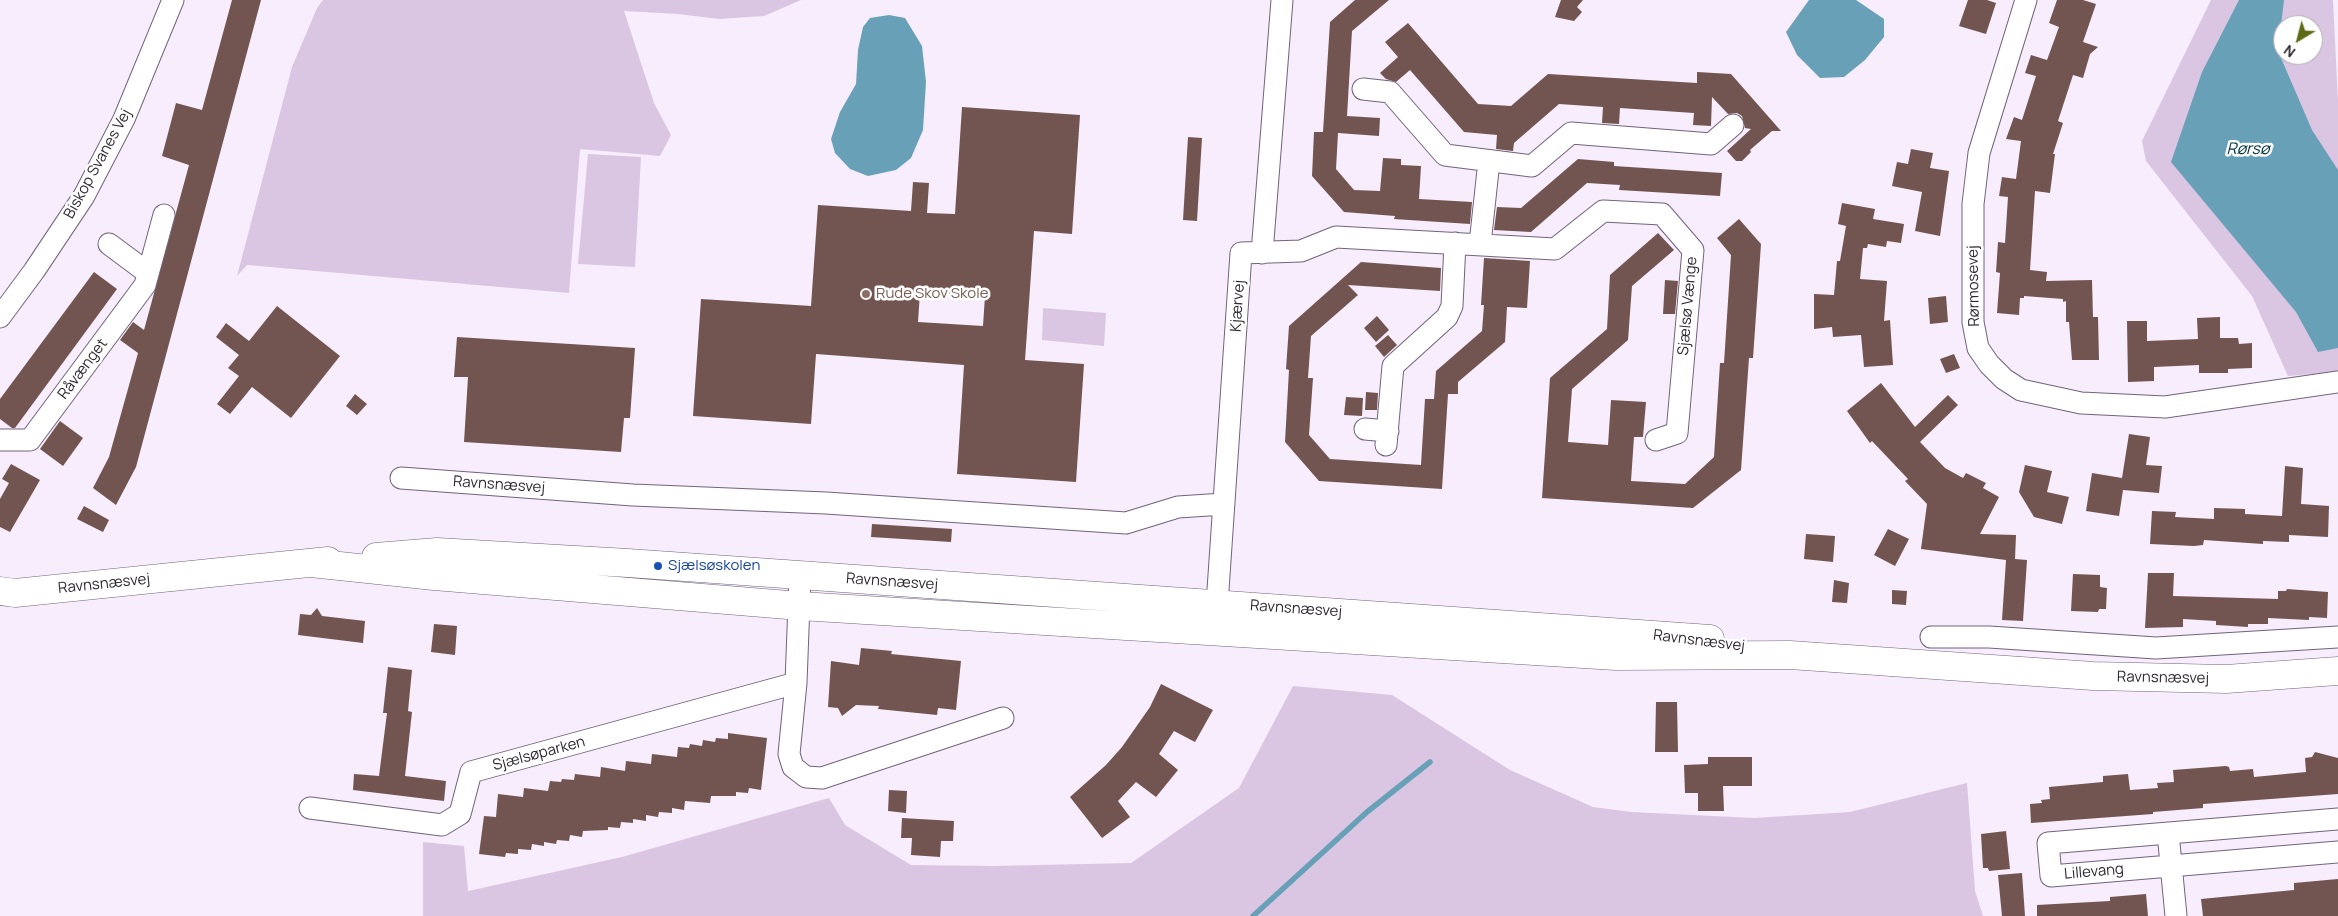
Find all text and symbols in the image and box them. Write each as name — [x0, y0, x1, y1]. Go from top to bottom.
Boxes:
north arrow — [2273, 15, 2323, 65]
text: N — [2280, 41, 2299, 62]
street label: Biskop Svanes Vej — [60, 106, 136, 222]
water label: Rørsø — [2227, 140, 2269, 160]
street label: Rørmosevej — [1964, 245, 1984, 327]
street label: Sjælsø Vænge — [1675, 256, 1701, 356]
street label: Kjærvej — [1227, 279, 1249, 333]
place label: Rude Skov Skole — [876, 285, 988, 303]
marker: Rude Skov Skole — [860, 288, 872, 300]
street label: Råvænget — [54, 335, 112, 403]
street label: Ravnsnæsvej — [452, 473, 546, 497]
place label: Sjælsøskolen — [668, 557, 760, 575]
marker: Sjælsøskolen — [652, 560, 664, 572]
street label: Ravnsnæsvej — [57, 570, 151, 598]
street label: Ravnsnæsvej — [845, 570, 939, 594]
street label: Ravnsnæsvej — [1249, 597, 1343, 621]
street label: Ravnsnæsvej — [1652, 626, 1746, 656]
street label: Ravnsnæsvej — [2117, 668, 2209, 688]
street label: Sjælsøparken — [491, 733, 587, 775]
street label: Lillevang — [2063, 860, 2125, 884]

